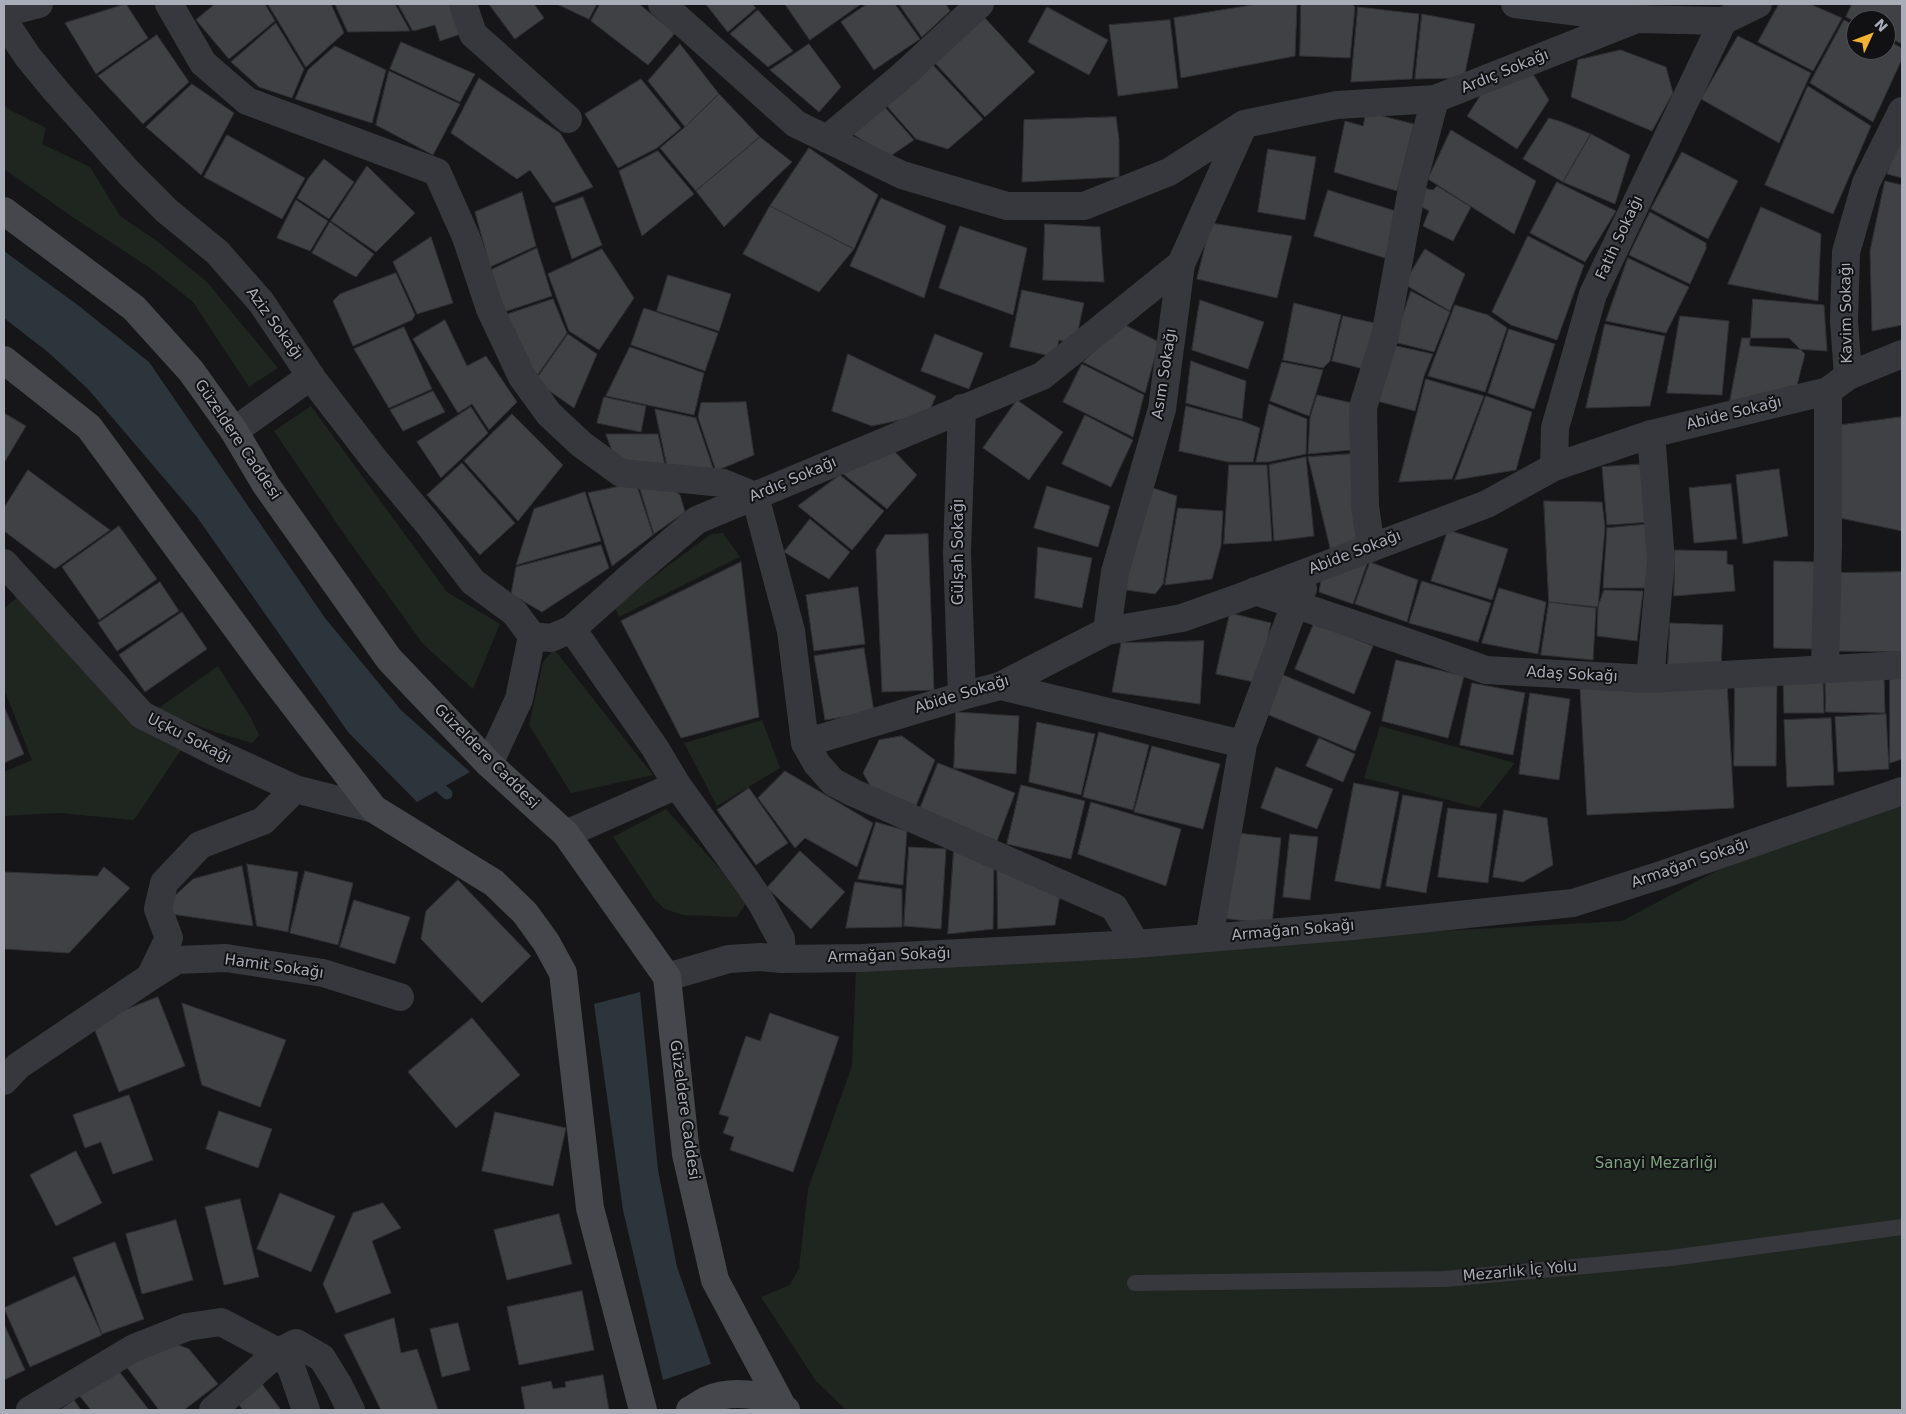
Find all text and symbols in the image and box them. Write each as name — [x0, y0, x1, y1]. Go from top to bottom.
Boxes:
north arrow — [1846, 10, 1896, 60]
text: N — [1871, 16, 1891, 35]
street label: Ardıç Sokağı — [1459, 46, 1551, 98]
street label: Fatih Sokağı — [1593, 193, 1647, 283]
street label: Kavim Sokağı — [1837, 262, 1857, 364]
street label: Aziz Sokağı — [242, 284, 306, 364]
street label: Asım Sokağı — [1149, 327, 1181, 421]
street label: Güzeldere Caddesi — [190, 377, 284, 503]
street label: Abide Sokağı — [1685, 393, 1783, 435]
street label: Ardıç Sokağı — [747, 454, 839, 506]
street label: Gülşah Sokağı — [950, 499, 968, 605]
street label: Abide Sokağı — [1306, 527, 1404, 579]
street label: Adaş Sokağı — [1526, 664, 1618, 686]
street label: Abide Sokağı — [913, 672, 1011, 718]
street label: Güzeldere Caddesi — [430, 701, 542, 813]
street label: Uçku Sokağı — [144, 710, 234, 768]
street label: Armağan Sokağı — [1629, 835, 1751, 893]
street label: Armağan Sokağı — [1231, 917, 1355, 945]
street label: Armağan Sokağı — [827, 945, 951, 967]
street label: Hamit Sokağı — [223, 951, 325, 983]
street label: Güzeldere Caddesi — [665, 1039, 703, 1181]
park label: Sanayi Mezarlığı — [1595, 1155, 1717, 1173]
street label: Mezarlık İç Yolu — [1462, 1258, 1578, 1286]

